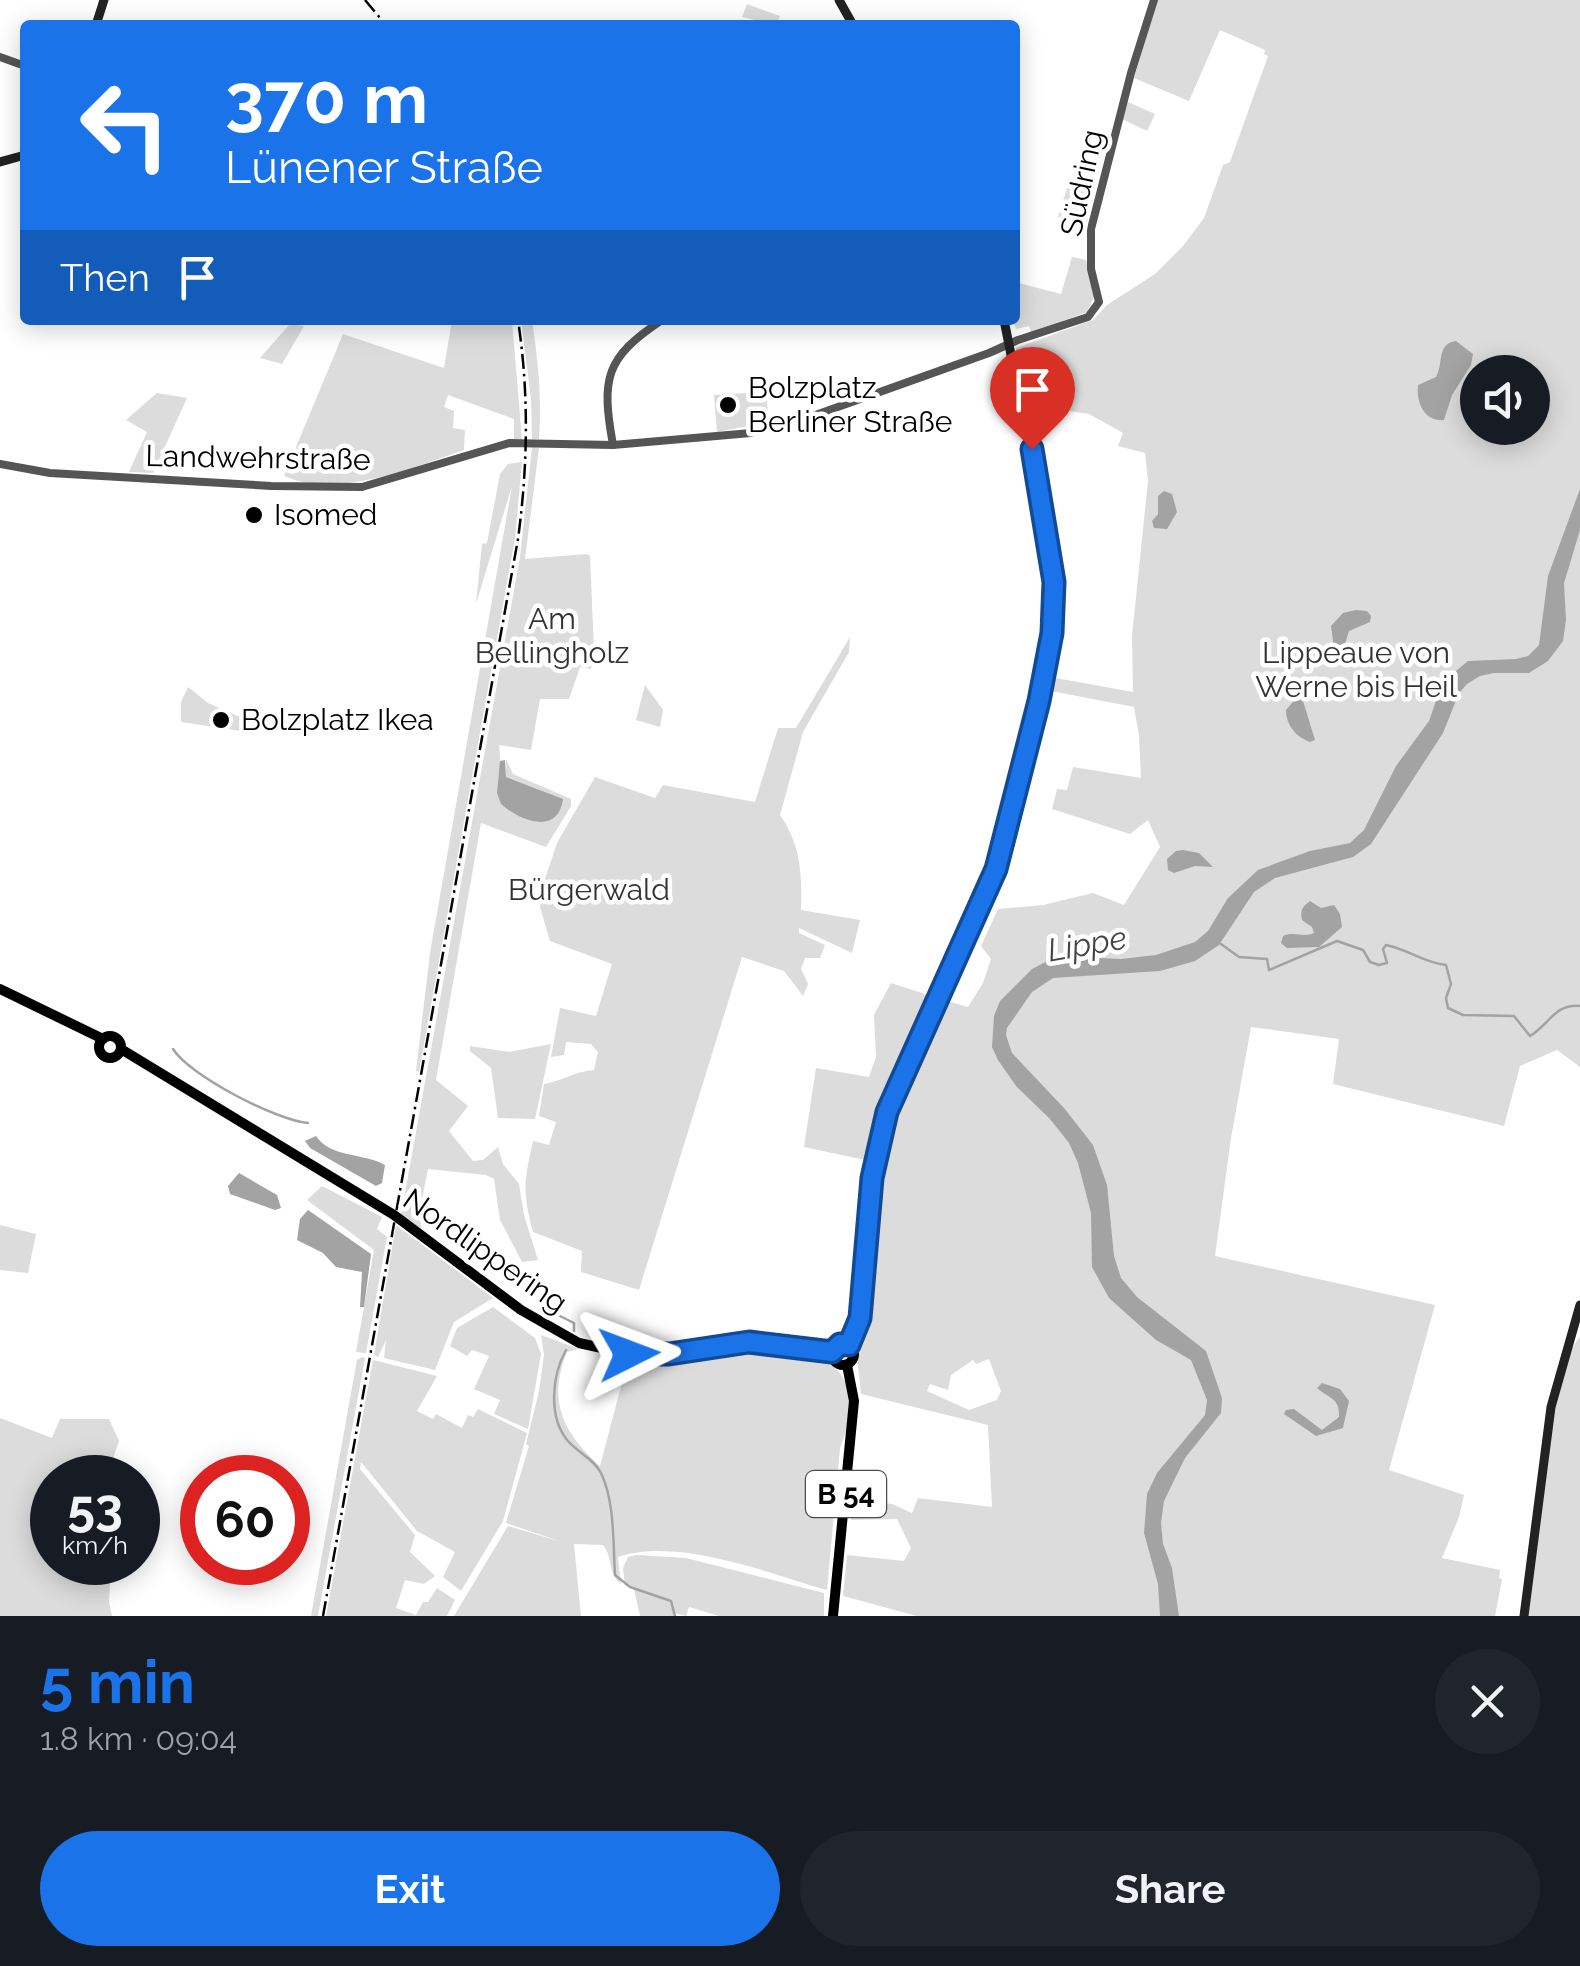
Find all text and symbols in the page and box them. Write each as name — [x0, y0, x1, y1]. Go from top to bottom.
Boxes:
text: 370 m — [225, 57, 428, 139]
icon: left — [60, 60, 190, 190]
street label: Südring — [1053, 127, 1110, 239]
text: Lünener Straße — [225, 141, 543, 194]
icon: arrive — [170, 250, 225, 305]
text: Then — [60, 255, 150, 300]
pin — [990, 347, 1075, 450]
map controls — [1460, 355, 1550, 445]
button: sound — [1460, 355, 1550, 445]
icon: arrive — [1005, 362, 1060, 417]
place label: Bolzplatz Berliner Straße — [748, 370, 952, 439]
marker: Bolzplatz Berliner Straße — [717, 394, 739, 416]
street label: Landwehrstraße — [145, 438, 371, 477]
place label: Isomed — [274, 497, 377, 532]
marker: Isomed — [243, 504, 265, 526]
park label: Am Bellingholz — [475, 601, 629, 670]
park label: Lippeaue von Werne bis Heil — [1255, 635, 1458, 704]
place label: Bolzplatz Ikea — [241, 702, 434, 737]
marker: Bolzplatz Ikea — [210, 709, 232, 731]
park label: Bürgerwald — [508, 872, 670, 907]
water label: Lippe — [1044, 918, 1129, 969]
street label: Nordlippering — [397, 1181, 574, 1320]
position arrow — [577, 1302, 681, 1406]
speed limit sign: 60 — [180, 1455, 310, 1585]
road number: B 54 — [806, 1471, 886, 1517]
text: 53 — [67, 1478, 123, 1537]
text: km/h — [62, 1530, 128, 1560]
text: 5 min — [40, 1647, 195, 1717]
button: close — [1435, 1649, 1540, 1754]
text: 1.8 km · 09:04 — [40, 1720, 237, 1757]
button: Exit — [40, 1831, 780, 1946]
button: Share — [800, 1831, 1540, 1946]

